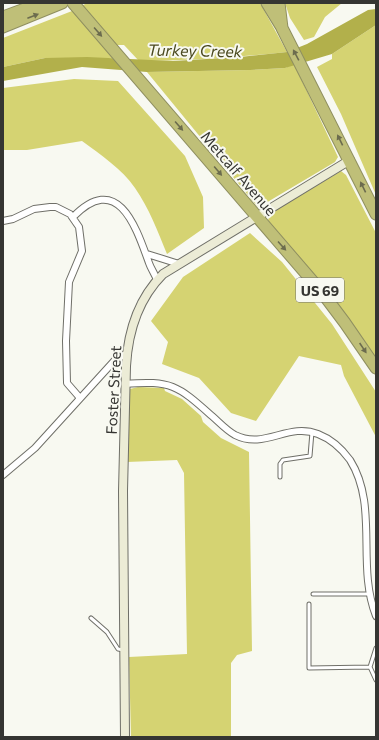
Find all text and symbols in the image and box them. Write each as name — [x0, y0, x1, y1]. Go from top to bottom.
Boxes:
one-way arrow — [27, 12, 39, 18]
one-way arrow — [94, 27, 103, 38]
water label: Turkey Creek — [147, 40, 243, 60]
one-way arrow — [293, 50, 300, 61]
one-way arrow — [174, 120, 183, 131]
street label: Metcalf Avenue — [197, 127, 281, 219]
one-way arrow — [337, 135, 343, 146]
one-way arrow — [213, 166, 222, 176]
one-way arrow — [360, 181, 366, 193]
one-way arrow — [278, 240, 287, 251]
road number: US 69 — [296, 278, 344, 302]
one-way arrow — [359, 342, 366, 353]
street label: Foster Street — [102, 345, 124, 435]

